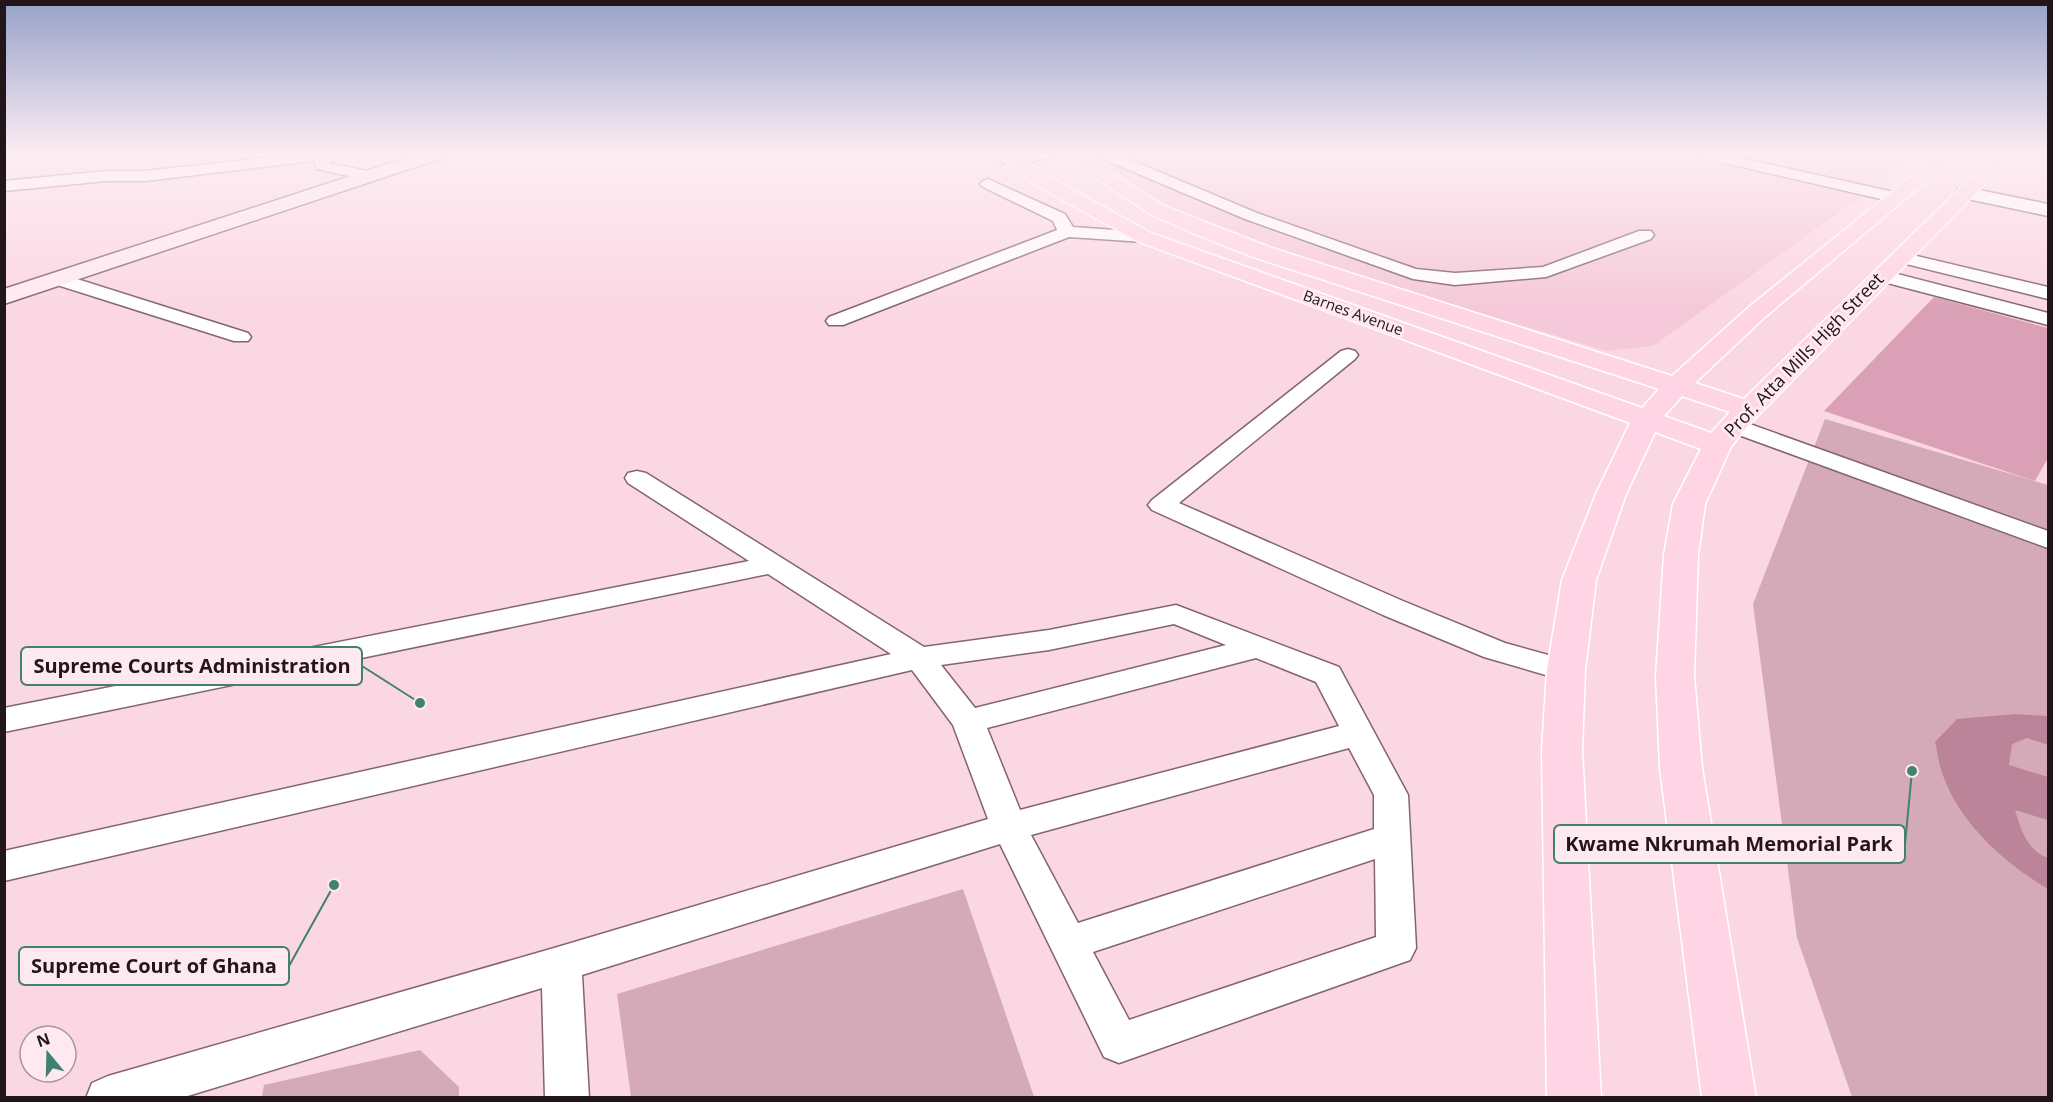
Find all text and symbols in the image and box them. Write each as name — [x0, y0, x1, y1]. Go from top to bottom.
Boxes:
street label: Prof. Atta Mills High Street — [1718, 267, 1888, 442]
street label: Barnes Avenue — [1301, 285, 1406, 339]
callout: Supreme Courts Administration — [21, 647, 362, 685]
text: Supreme Courts Administration — [33, 652, 351, 679]
callout: Kwame Nkrumah Memorial Park — [1554, 825, 1905, 863]
text: Kwame Nkrumah Memorial Park — [1565, 830, 1893, 857]
callout: Supreme Court of Ghana — [19, 947, 289, 985]
text: Supreme Court of Ghana — [31, 952, 277, 979]
north arrow — [18, 1024, 78, 1084]
text: N — [33, 1027, 53, 1052]

